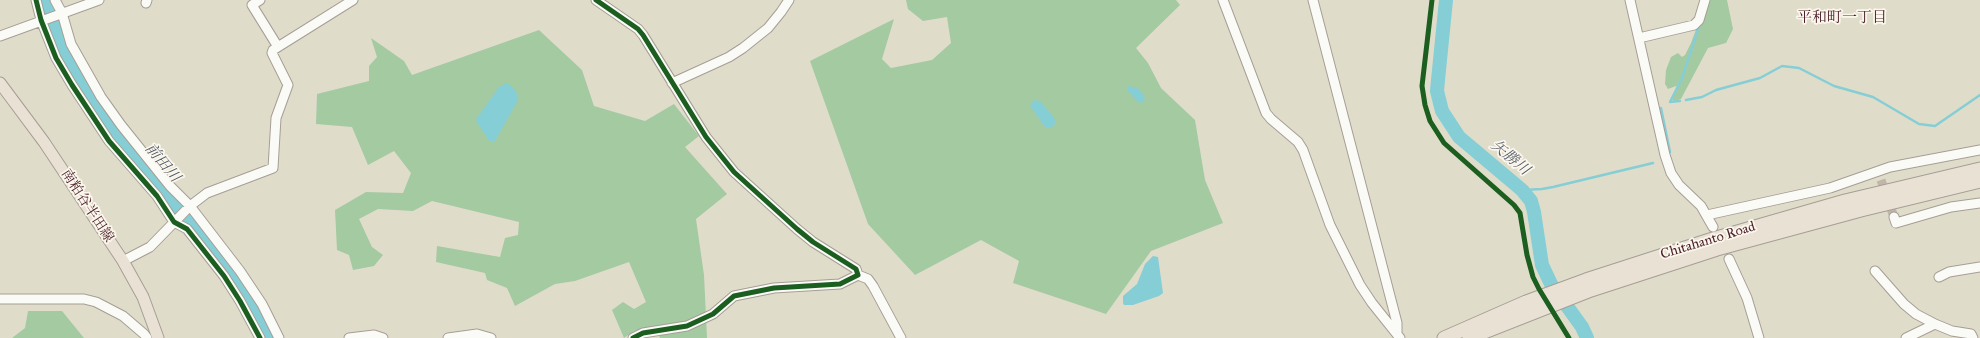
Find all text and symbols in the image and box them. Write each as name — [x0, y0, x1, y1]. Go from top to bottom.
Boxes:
district label: 平和町一丁目 — [1797, 9, 1887, 27]
water label: 矢勝川 — [1487, 137, 1533, 179]
water label: 前田川 — [141, 140, 183, 186]
street label: 南粕谷半田線 — [57, 166, 117, 246]
street label: Chitahanto Road — [1659, 219, 1757, 263]

